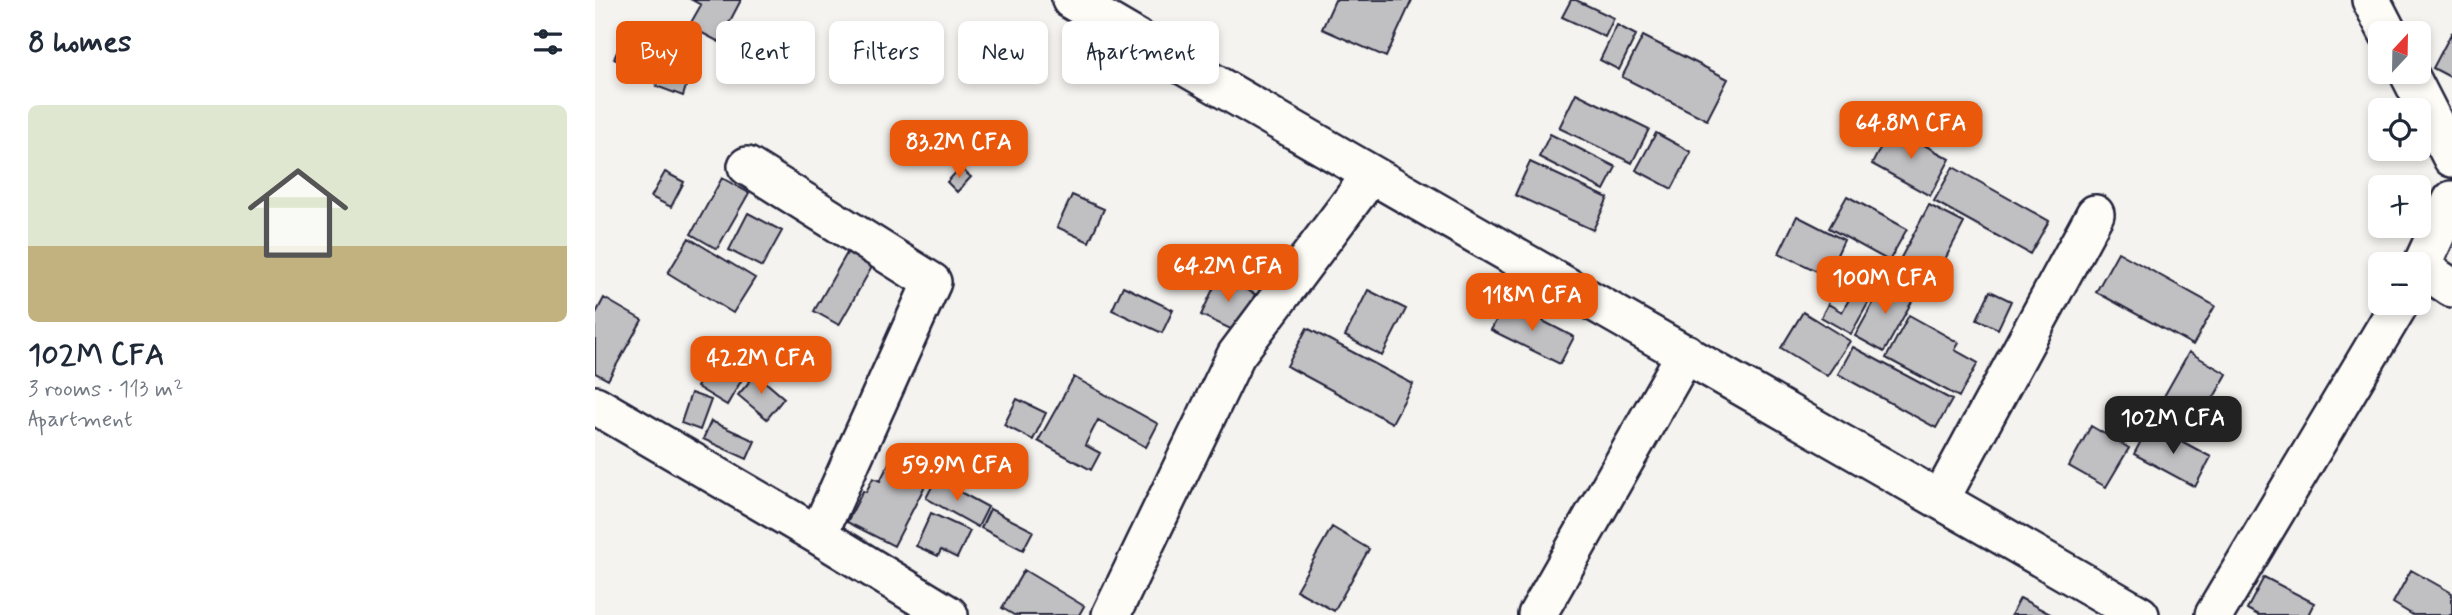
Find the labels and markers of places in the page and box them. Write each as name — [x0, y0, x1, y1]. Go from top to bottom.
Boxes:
pin: 64.8M CFA — [1831, 102, 1991, 161]
pin: 83.2M CFA — [879, 120, 1039, 180]
pin: 64.2M CFA — [1148, 244, 1308, 304]
pin: 100M CFA — [1813, 256, 1957, 316]
pin: 118M CFA — [1460, 274, 1604, 333]
pin: 42.2M CFA — [681, 336, 841, 396]
pin: 102M CFA — [2101, 396, 2245, 456]
pin: 59.9M CFA — [877, 444, 1037, 503]

